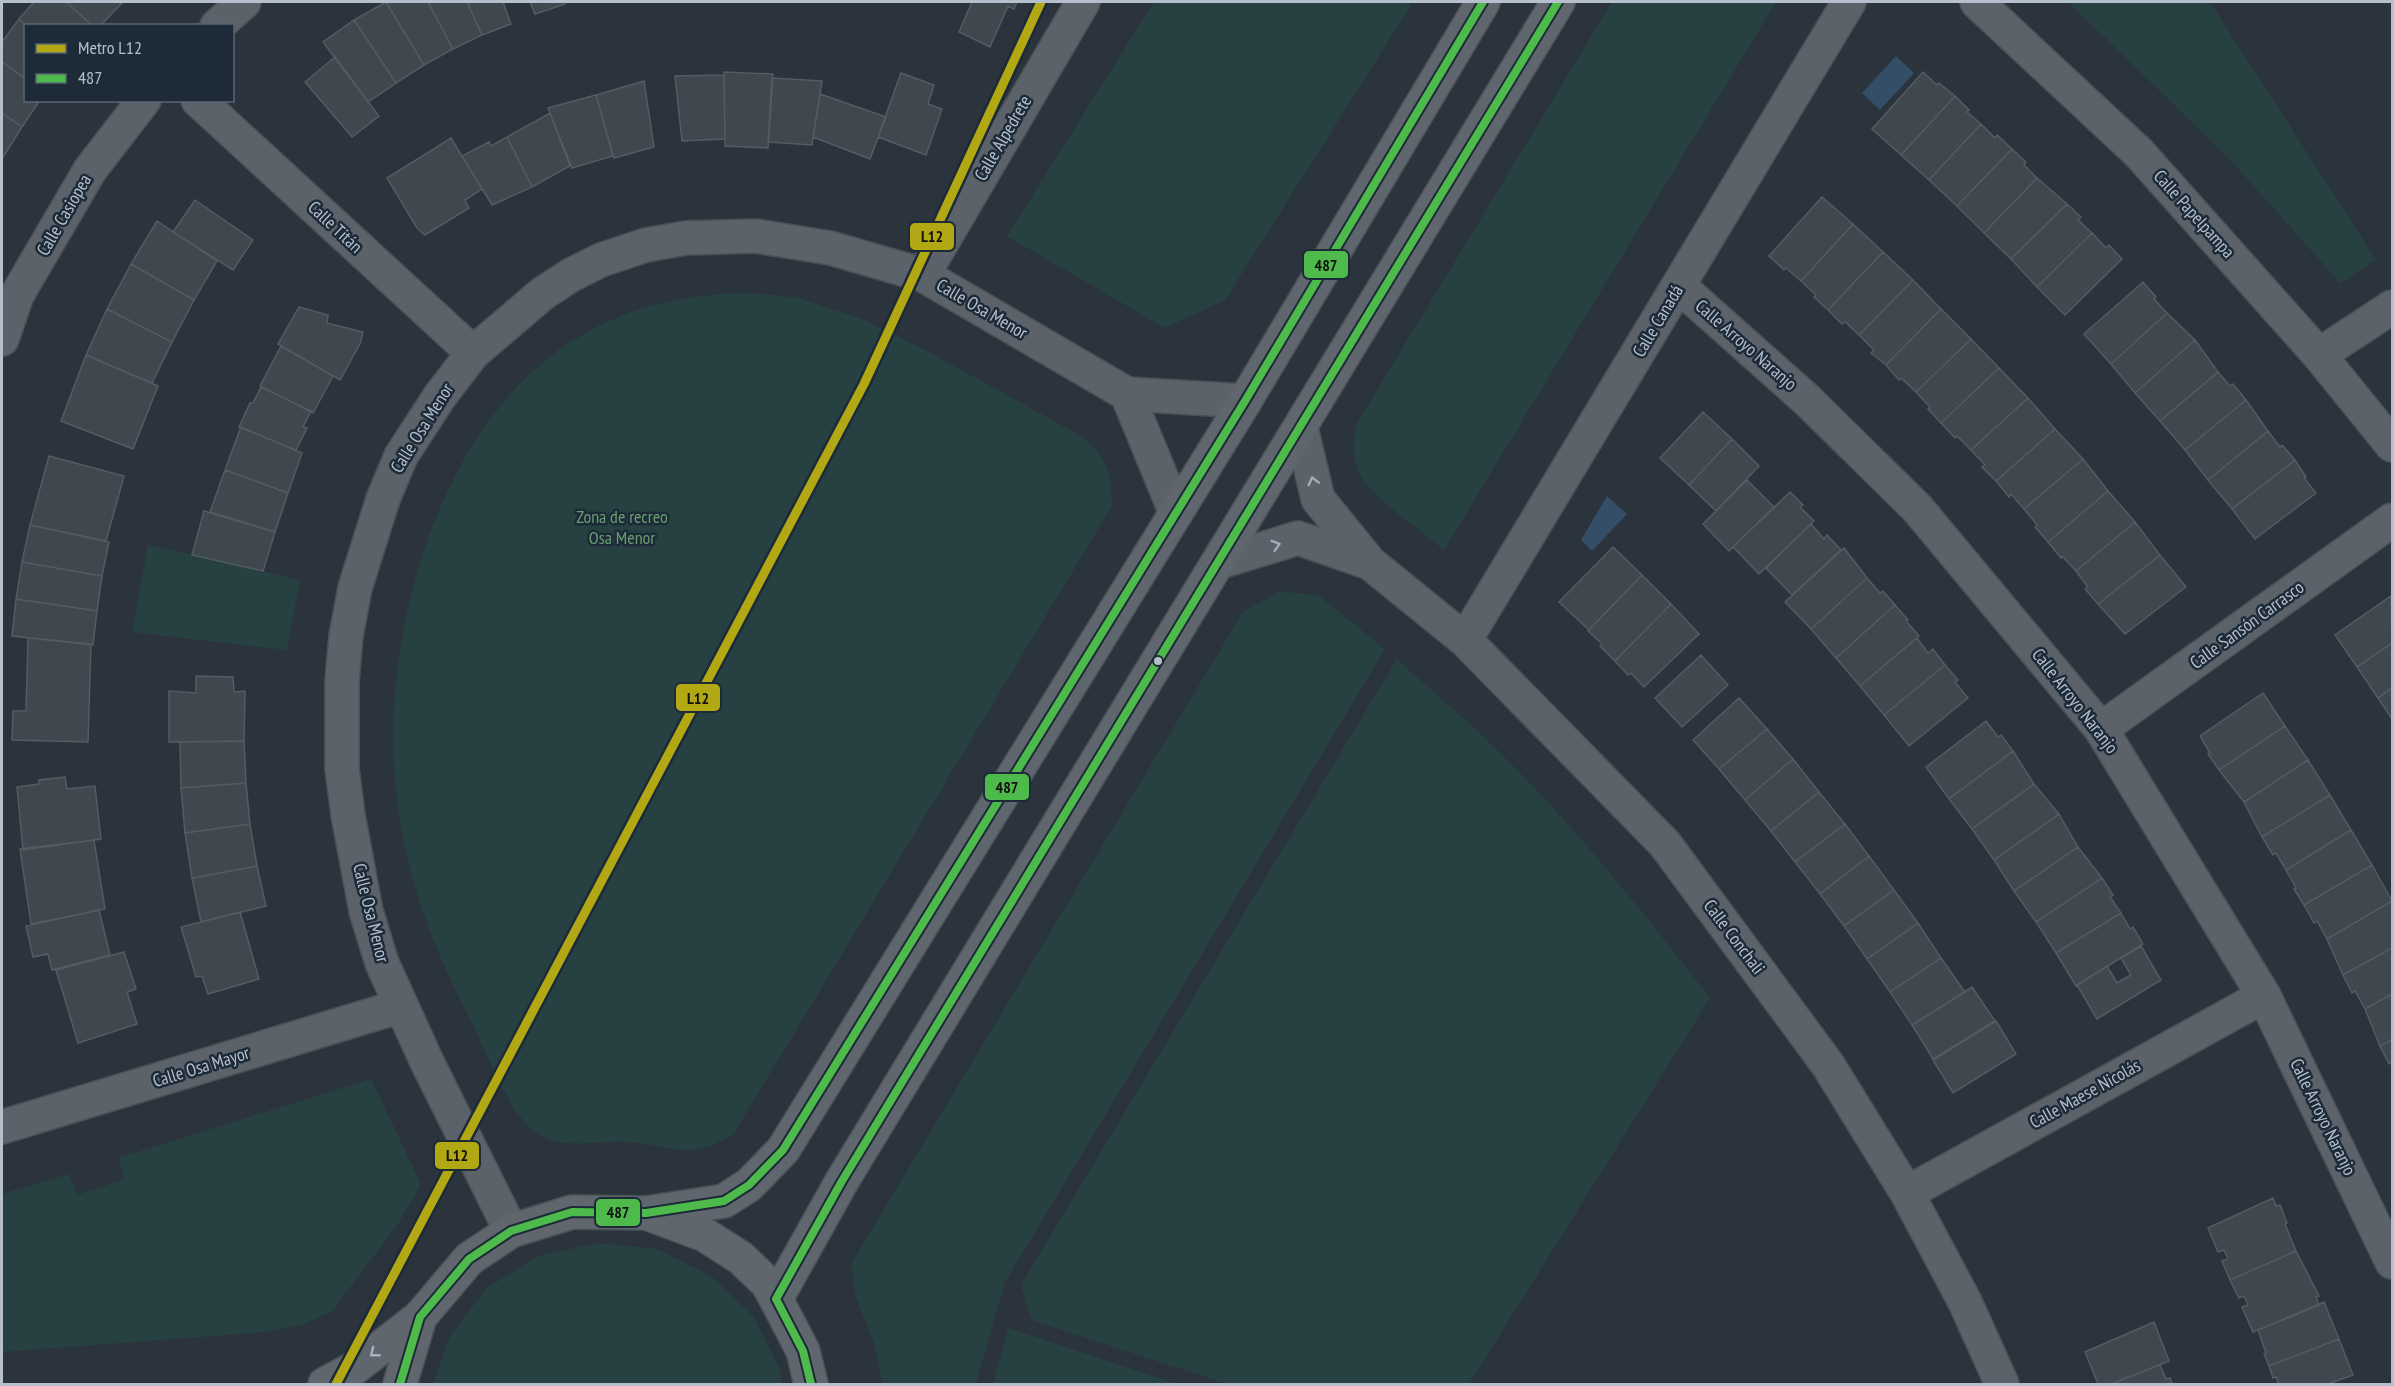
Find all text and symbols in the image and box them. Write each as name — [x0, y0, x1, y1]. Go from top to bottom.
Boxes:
legend — [24, 24, 234, 102]
text: Metro L12 — [78, 36, 142, 59]
text: 487 — [78, 66, 102, 89]
street label: Calle Alpedrete — [969, 91, 1036, 185]
street label: Calle Papelpampa — [2149, 165, 2240, 263]
street label: Calle Casiopea — [31, 170, 96, 260]
street label: Calle Titán — [303, 196, 367, 258]
line badge: L12 — [909, 222, 955, 251]
text: L12 — [921, 226, 943, 246]
line badge: 487 — [1303, 250, 1349, 279]
text: 487 — [1315, 255, 1337, 275]
street label: Calle Osa Menor — [933, 273, 1032, 344]
street label: Calle Canadá — [1627, 280, 1688, 361]
street label: Calle Arroyo Naranjo — [1691, 294, 1802, 395]
street label: Calle Osa Menor — [385, 379, 458, 477]
one-way arrow — [1308, 476, 1321, 486]
park label: Zona de recreo Osa Menor — [576, 505, 668, 549]
one-way arrow — [1270, 540, 1281, 552]
street label: Calle Sansón Carrasco — [2185, 575, 2308, 674]
street label: Calle Arroyo Naranjo — [2027, 643, 2124, 758]
unlabelled marker — [1152, 655, 1164, 667]
line badge: L12 — [675, 683, 721, 712]
text: L12 — [687, 688, 709, 708]
line badge: 487 — [984, 773, 1030, 801]
text: 487 — [996, 777, 1018, 797]
street label: Calle Osa Menor — [348, 861, 395, 965]
street label: Calle Conchali — [1699, 895, 1770, 979]
street label: Calle Osa Mayor — [150, 1041, 252, 1092]
street label: Calle Maese Nicolás — [2025, 1054, 2144, 1133]
street label: Calle Arroyo Naranjo — [2285, 1055, 2362, 1179]
line badge: L12 — [434, 1141, 480, 1170]
text: L12 — [446, 1145, 468, 1165]
line badge: 487 — [595, 1198, 641, 1227]
text: 487 — [607, 1202, 629, 1222]
one-way arrow — [370, 1346, 381, 1357]

